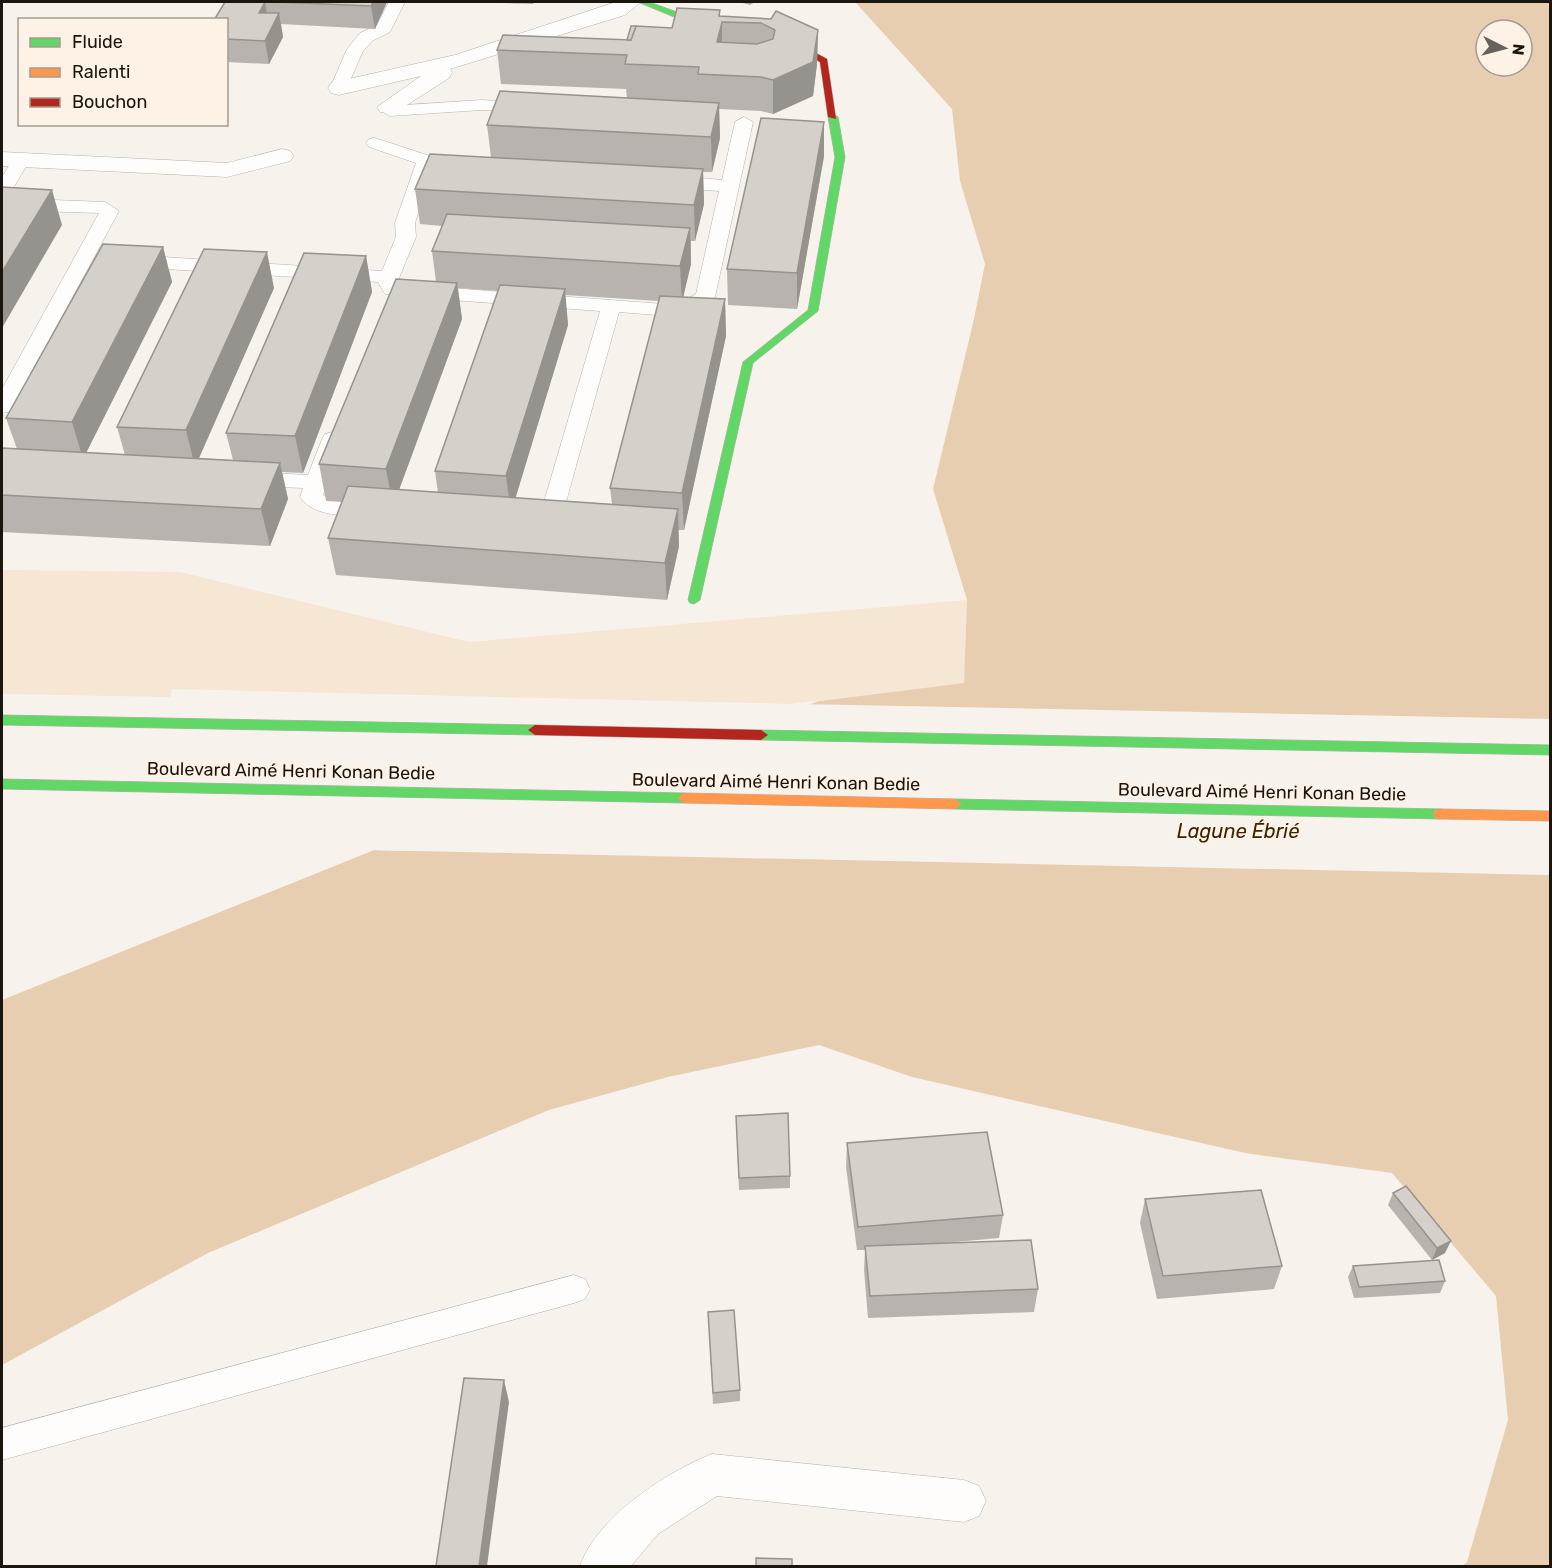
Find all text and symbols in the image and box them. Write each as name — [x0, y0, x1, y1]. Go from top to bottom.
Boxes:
legend — [18, 18, 228, 126]
north arrow — [1474, 18, 1534, 78]
text: Fluide — [72, 31, 123, 53]
text: N — [1508, 43, 1528, 56]
text: Ralenti — [72, 61, 130, 83]
text: Bouchon — [72, 91, 147, 113]
street label: Boulevard Aimé Henri Konan Bedie — [147, 757, 435, 785]
street label: Boulevard Aimé Henri Konan Bedie — [632, 768, 920, 796]
street label: Boulevard Aimé Henri Konan Bedie — [1118, 778, 1406, 806]
water label: Lagune Ébrié — [1177, 819, 1299, 843]

